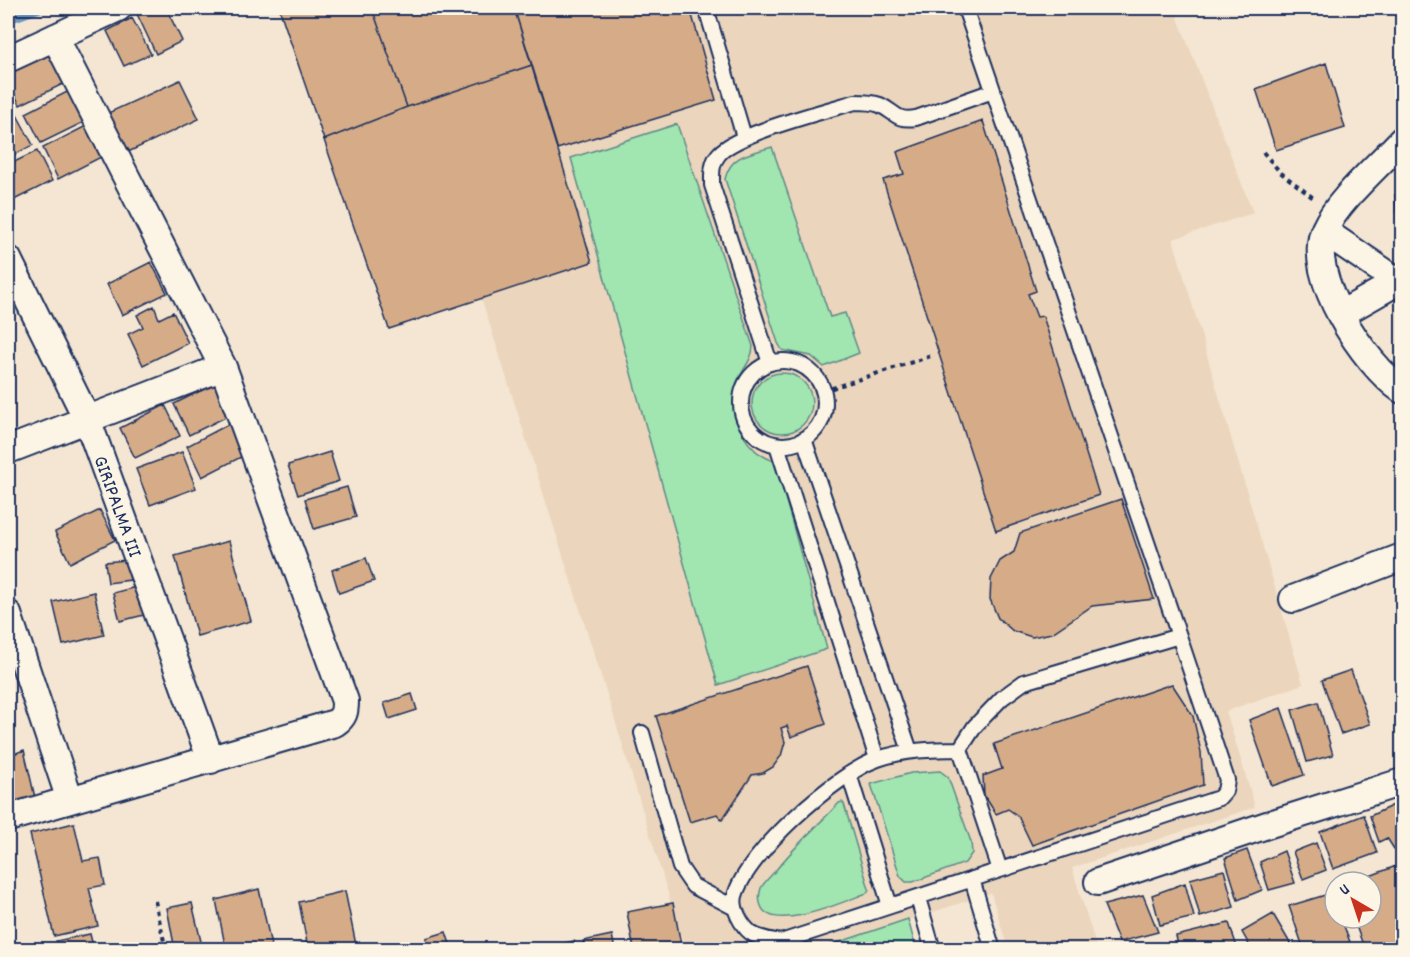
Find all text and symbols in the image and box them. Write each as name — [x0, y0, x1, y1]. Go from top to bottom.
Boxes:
street label: GIRIPALMA III — [85, 452, 148, 562]
north arrow — [1323, 870, 1383, 930]
text: U — [1335, 879, 1356, 902]

